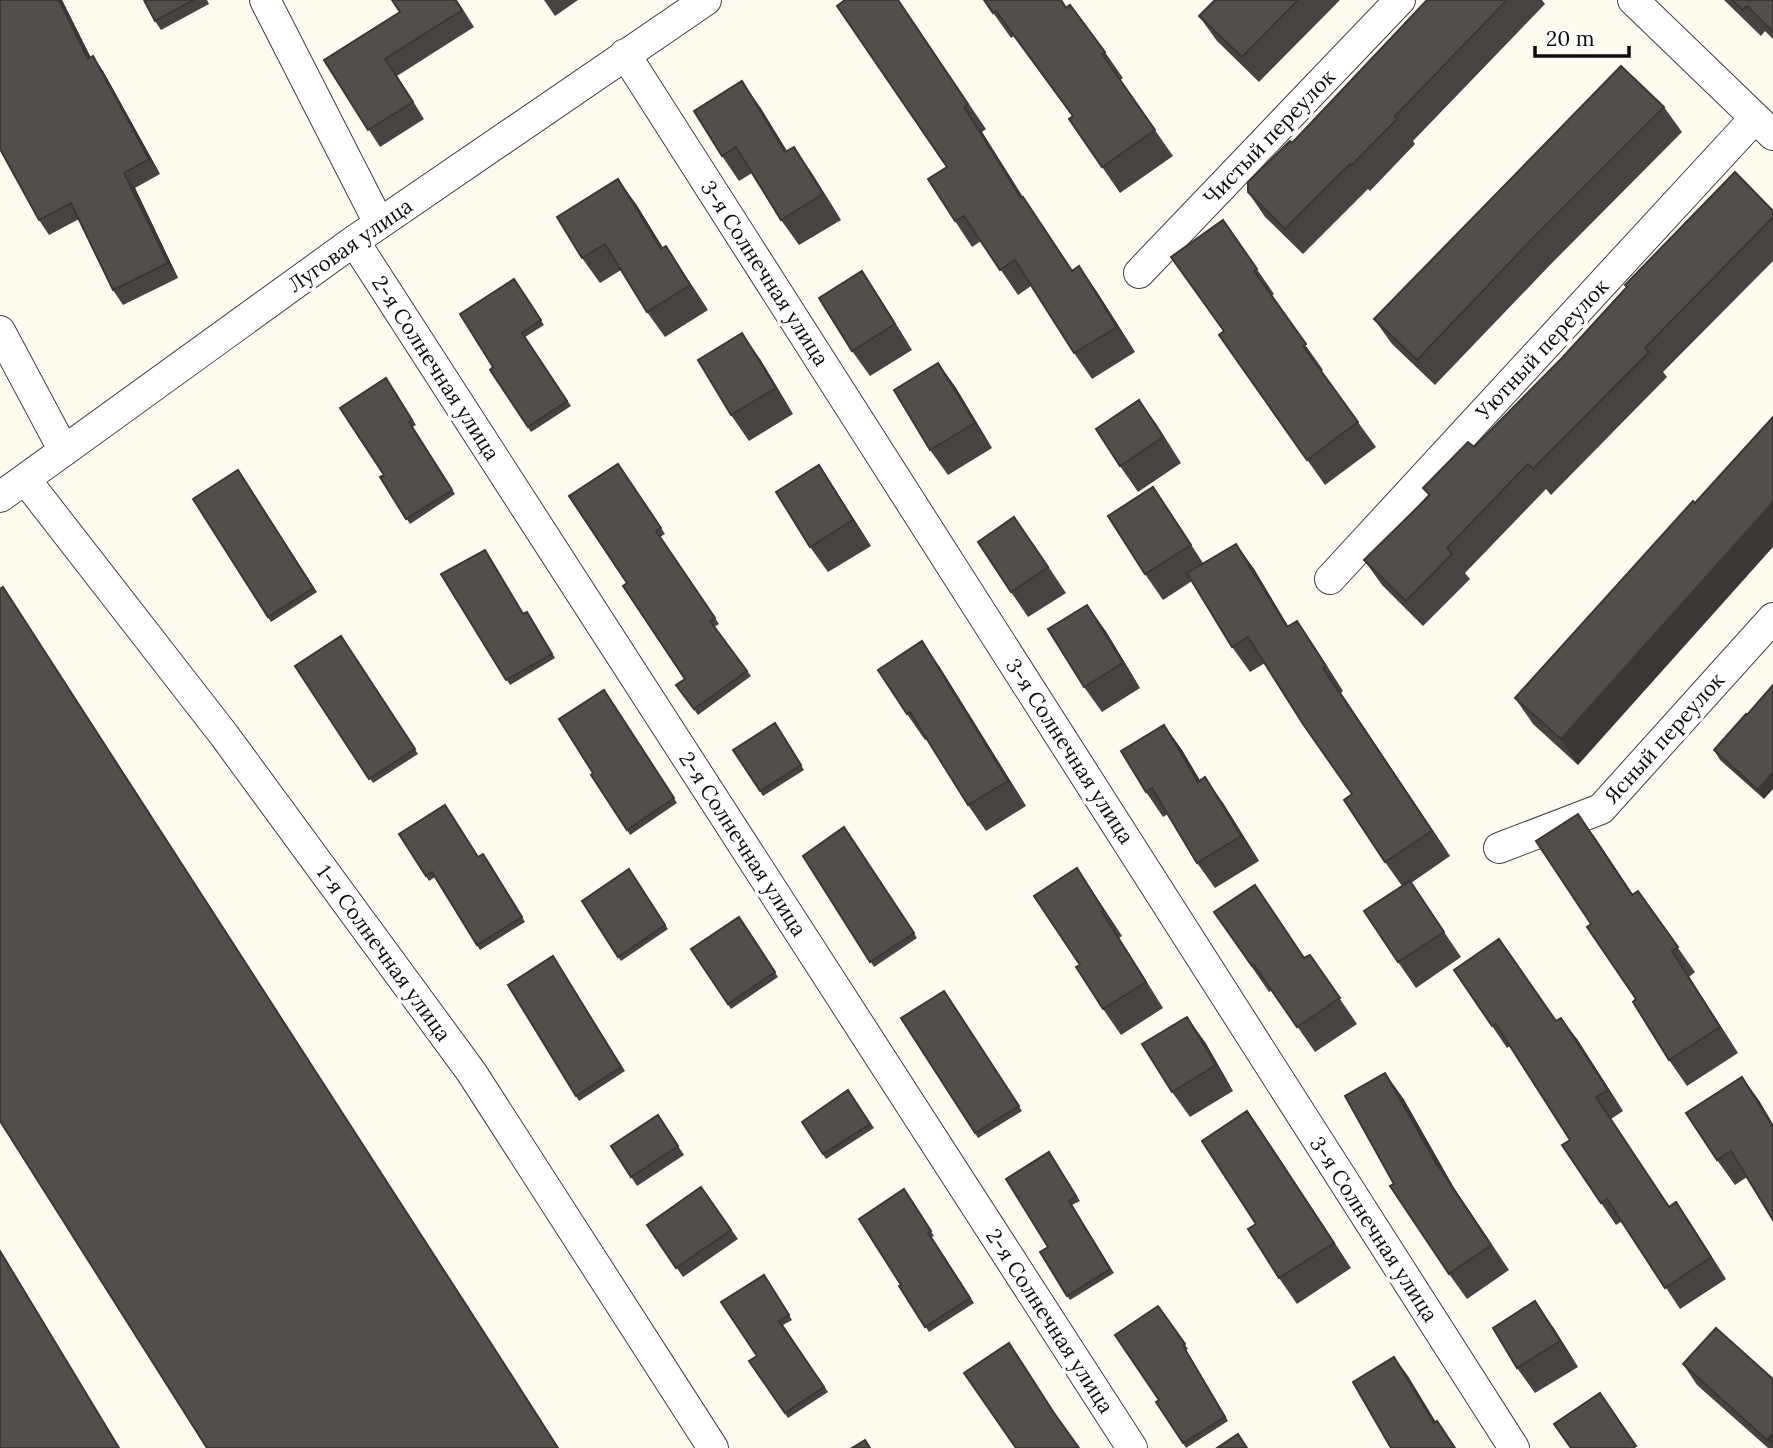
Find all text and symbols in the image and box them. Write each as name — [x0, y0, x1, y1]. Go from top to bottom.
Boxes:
scale bar — [1535, 14, 1630, 58]
text: 20 m — [1546, 25, 1595, 52]
street label: Чистый переулок — [1197, 63, 1341, 211]
street label: 3-я Солнечная улица — [695, 175, 835, 371]
street label: Луговая улица — [282, 192, 418, 298]
street label: 2-я Солнечная улица — [366, 271, 506, 466]
street label: Уютный переулок — [1469, 272, 1615, 426]
street label: 3-я Солнечная улица — [1000, 653, 1140, 849]
street label: Ясный переулок — [1598, 666, 1731, 809]
street label: 2-я Солнечная улица — [673, 747, 813, 942]
street label: 1-я Солнечная улица — [311, 860, 457, 1047]
street label: 3-я Солнечная улица — [1304, 1131, 1444, 1327]
street label: 2-я Солнечная улица — [980, 1224, 1120, 1419]

